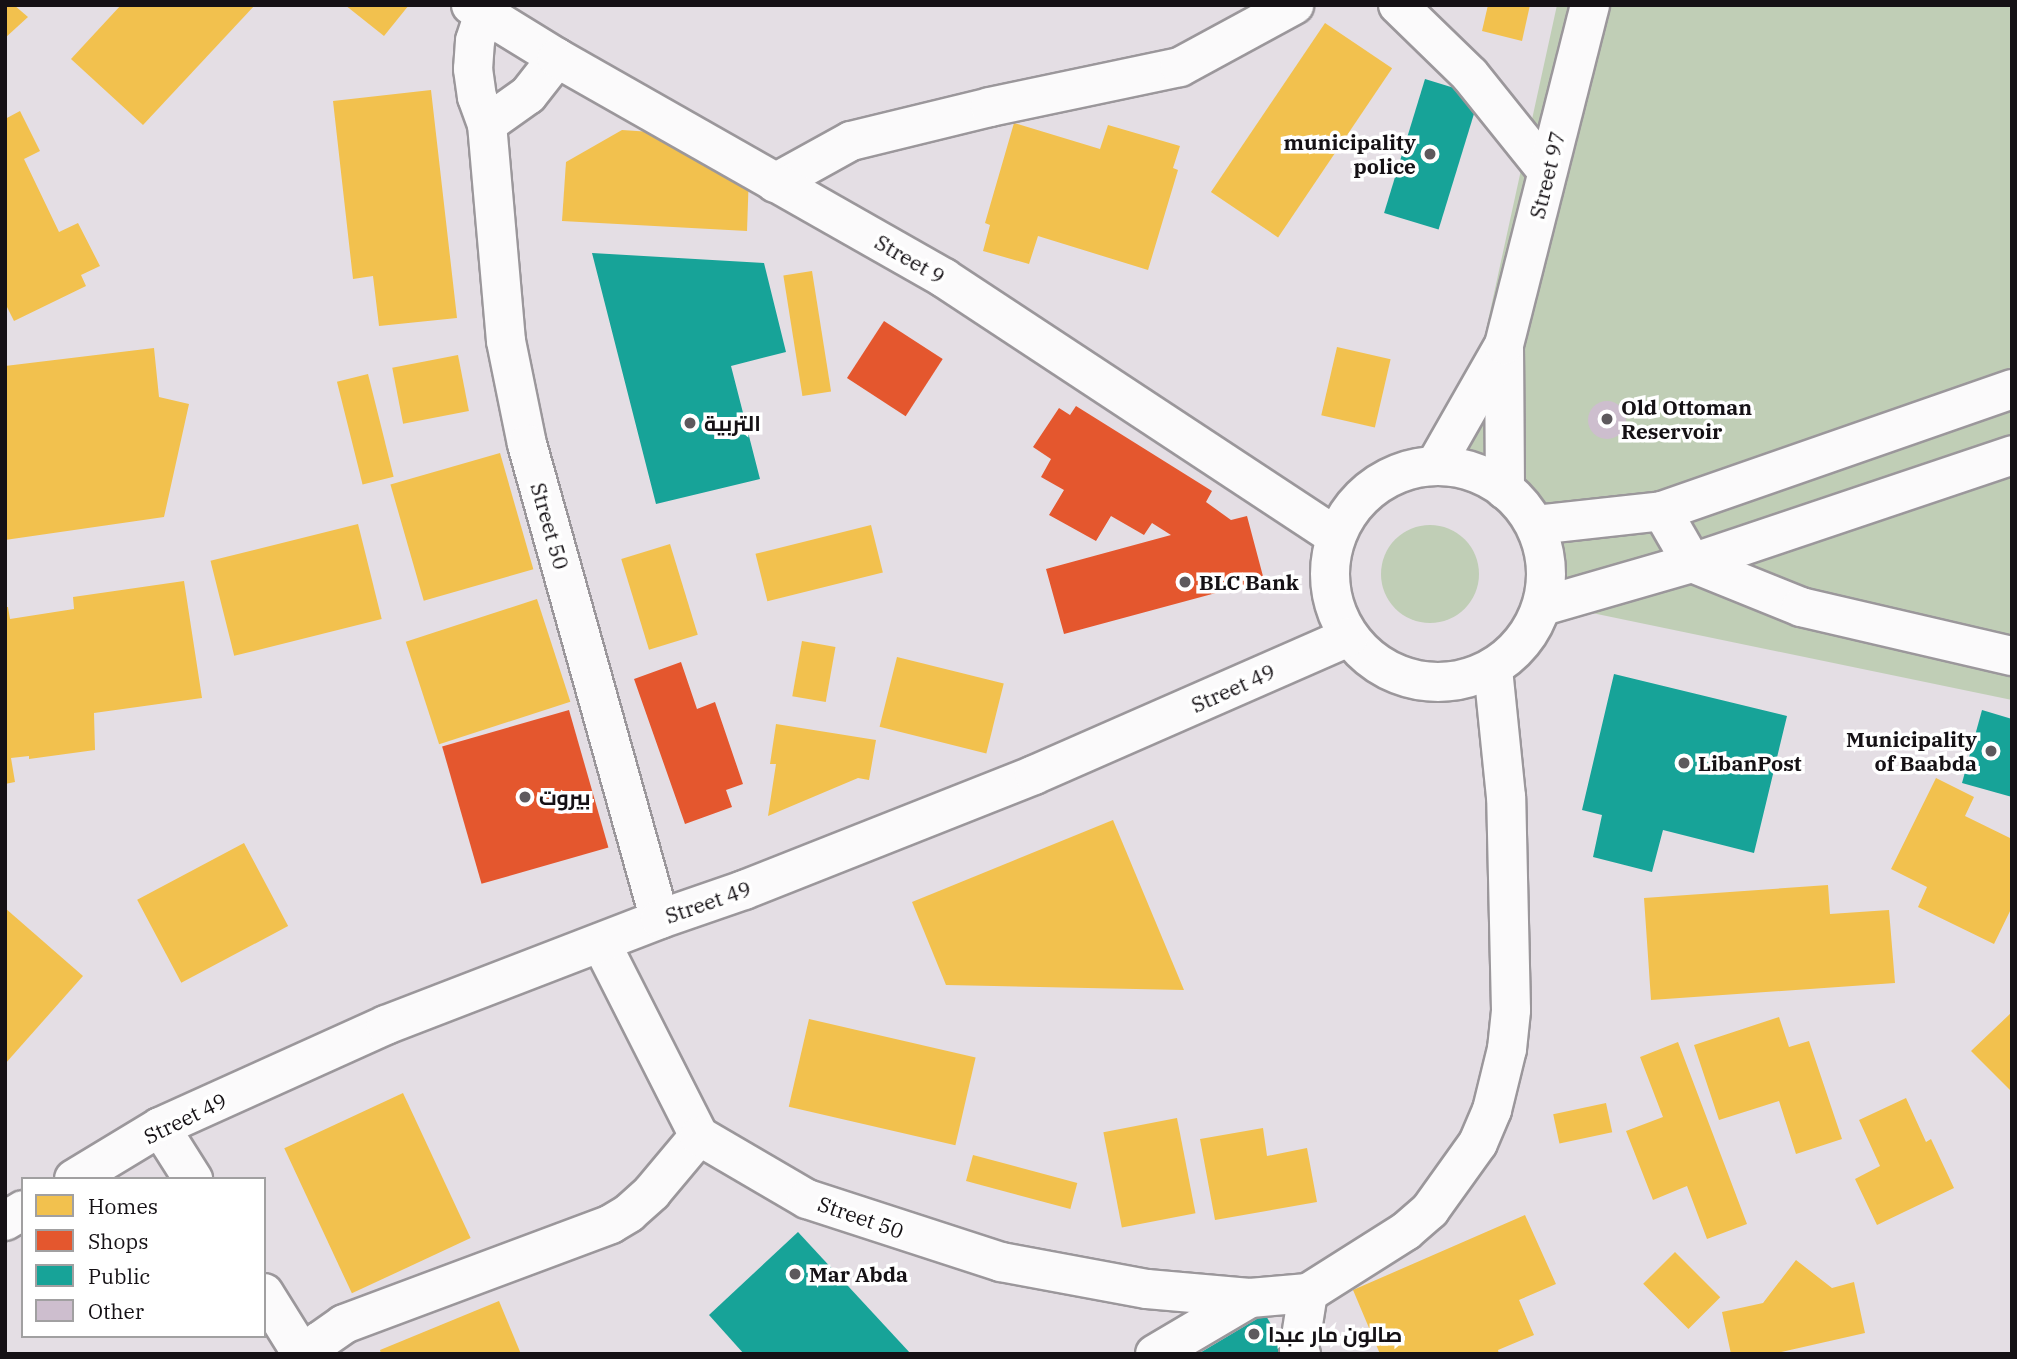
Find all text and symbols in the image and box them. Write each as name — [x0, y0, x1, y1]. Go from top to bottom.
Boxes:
place label: municipality police — [1284, 129, 1416, 179]
street label: Street 97 — [1524, 129, 1570, 221]
marker: municipality police — [1422, 146, 1438, 162]
street label: Street 9 — [871, 229, 949, 289]
place label: Old Ottoman Reservoir — [1621, 394, 1752, 444]
place label: التربية — [704, 410, 761, 436]
marker: Old Ottoman Reservoir — [1599, 411, 1615, 427]
marker: التربية — [682, 415, 698, 431]
street label: Street 50 — [526, 480, 574, 572]
place label: BLC Bank — [1199, 569, 1299, 595]
marker: BLC Bank — [1177, 574, 1193, 590]
street label: Street 49 — [1187, 658, 1279, 718]
place label: Municipality of Baabda — [1846, 726, 1977, 776]
marker: Municipality of Baabda — [1983, 743, 1999, 759]
place label: LibanPost — [1698, 750, 1802, 776]
marker: LibanPost — [1676, 755, 1692, 771]
place label: بيروت — [539, 784, 591, 810]
marker: بيروت — [517, 789, 533, 805]
street label: Street 49 — [662, 876, 754, 928]
street label: Street 49 — [139, 1087, 231, 1149]
legend — [21, 1177, 266, 1338]
street label: Street 50 — [815, 1191, 907, 1243]
text: Homes — [88, 1192, 158, 1220]
text: Shops — [88, 1227, 148, 1255]
place label: Mar Abda — [809, 1261, 908, 1287]
text: Public — [88, 1262, 150, 1290]
marker: Mar Abda — [787, 1266, 803, 1282]
text: Other — [88, 1297, 144, 1325]
place label: صالون مار عبدا — [1268, 1321, 1402, 1347]
marker: صالون مار عبدا — [1246, 1326, 1262, 1342]

